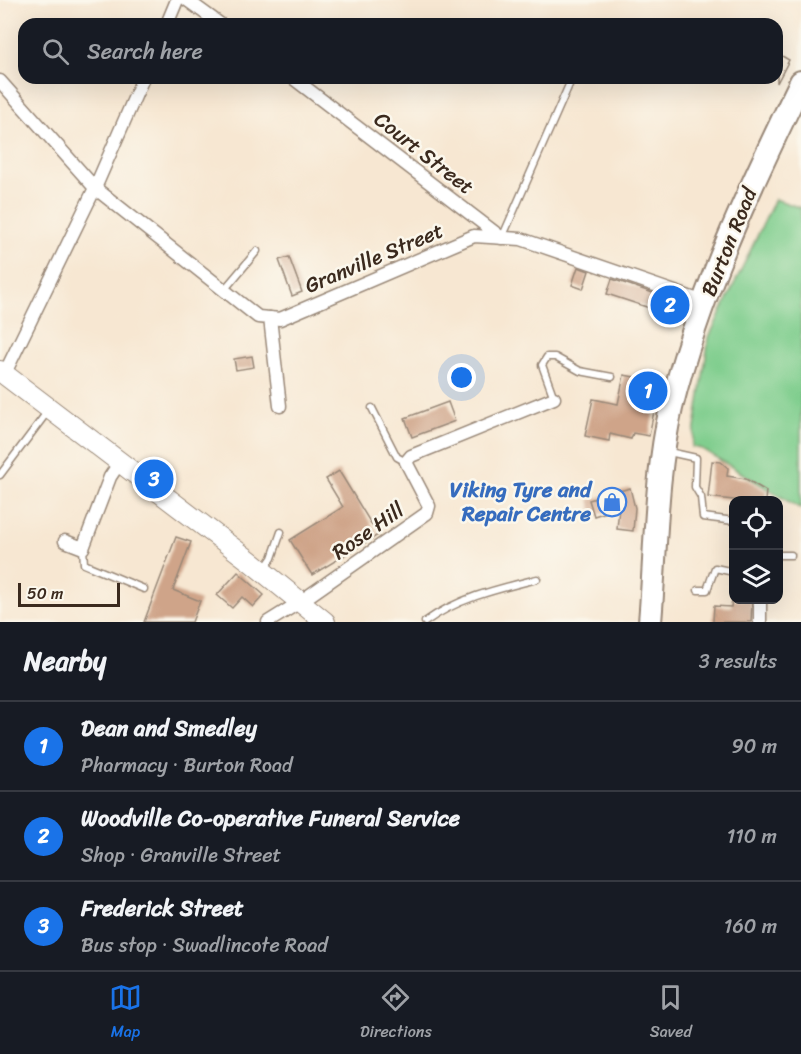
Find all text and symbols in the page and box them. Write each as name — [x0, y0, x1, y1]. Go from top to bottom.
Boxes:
search box — [18, 18, 783, 84]
text: Search here — [87, 32, 203, 71]
icon: search — [39, 35, 72, 68]
street label: Court Street — [365, 101, 483, 205]
street label: Burton Road — [690, 180, 769, 302]
street label: Granville Street — [299, 212, 449, 304]
pin: 2 — [650, 282, 690, 328]
your location — [447, 363, 476, 392]
pin: 1 — [628, 368, 668, 414]
pin: 3 — [134, 456, 174, 502]
place label: Viking Tyre and Repair Centre — [450, 471, 593, 533]
shop icon: Viking Tyre and Repair Centre — [596, 486, 628, 518]
street label: Rose Hill — [324, 491, 413, 570]
map controls — [729, 496, 783, 604]
button: locate — [729, 496, 783, 550]
button: layers — [729, 550, 783, 604]
text: 50 m — [27, 579, 63, 608]
scale bar — [18, 580, 120, 608]
text: Nearby — [24, 638, 106, 684]
text: 3 results — [699, 644, 777, 679]
text: Dean and Smedley — [81, 709, 257, 748]
text: 1 — [39, 729, 48, 764]
text: 90 m — [732, 729, 777, 764]
text: Pharmacy · Burton Road — [81, 748, 293, 783]
text: Woodville Co-operative Funeral Service — [81, 799, 460, 838]
text: 2 — [38, 819, 49, 854]
text: 110 m — [727, 819, 777, 854]
text: Shop · Granville Street — [81, 838, 281, 873]
text: Frederick Street — [81, 889, 244, 928]
text: 3 — [38, 909, 49, 944]
text: 160 m — [724, 909, 777, 944]
text: Bus stop · Swadlincote Road — [81, 928, 328, 963]
tab: Map — [109, 981, 142, 1046]
tab: Directions — [360, 981, 432, 1046]
tab: Saved — [650, 981, 692, 1046]

